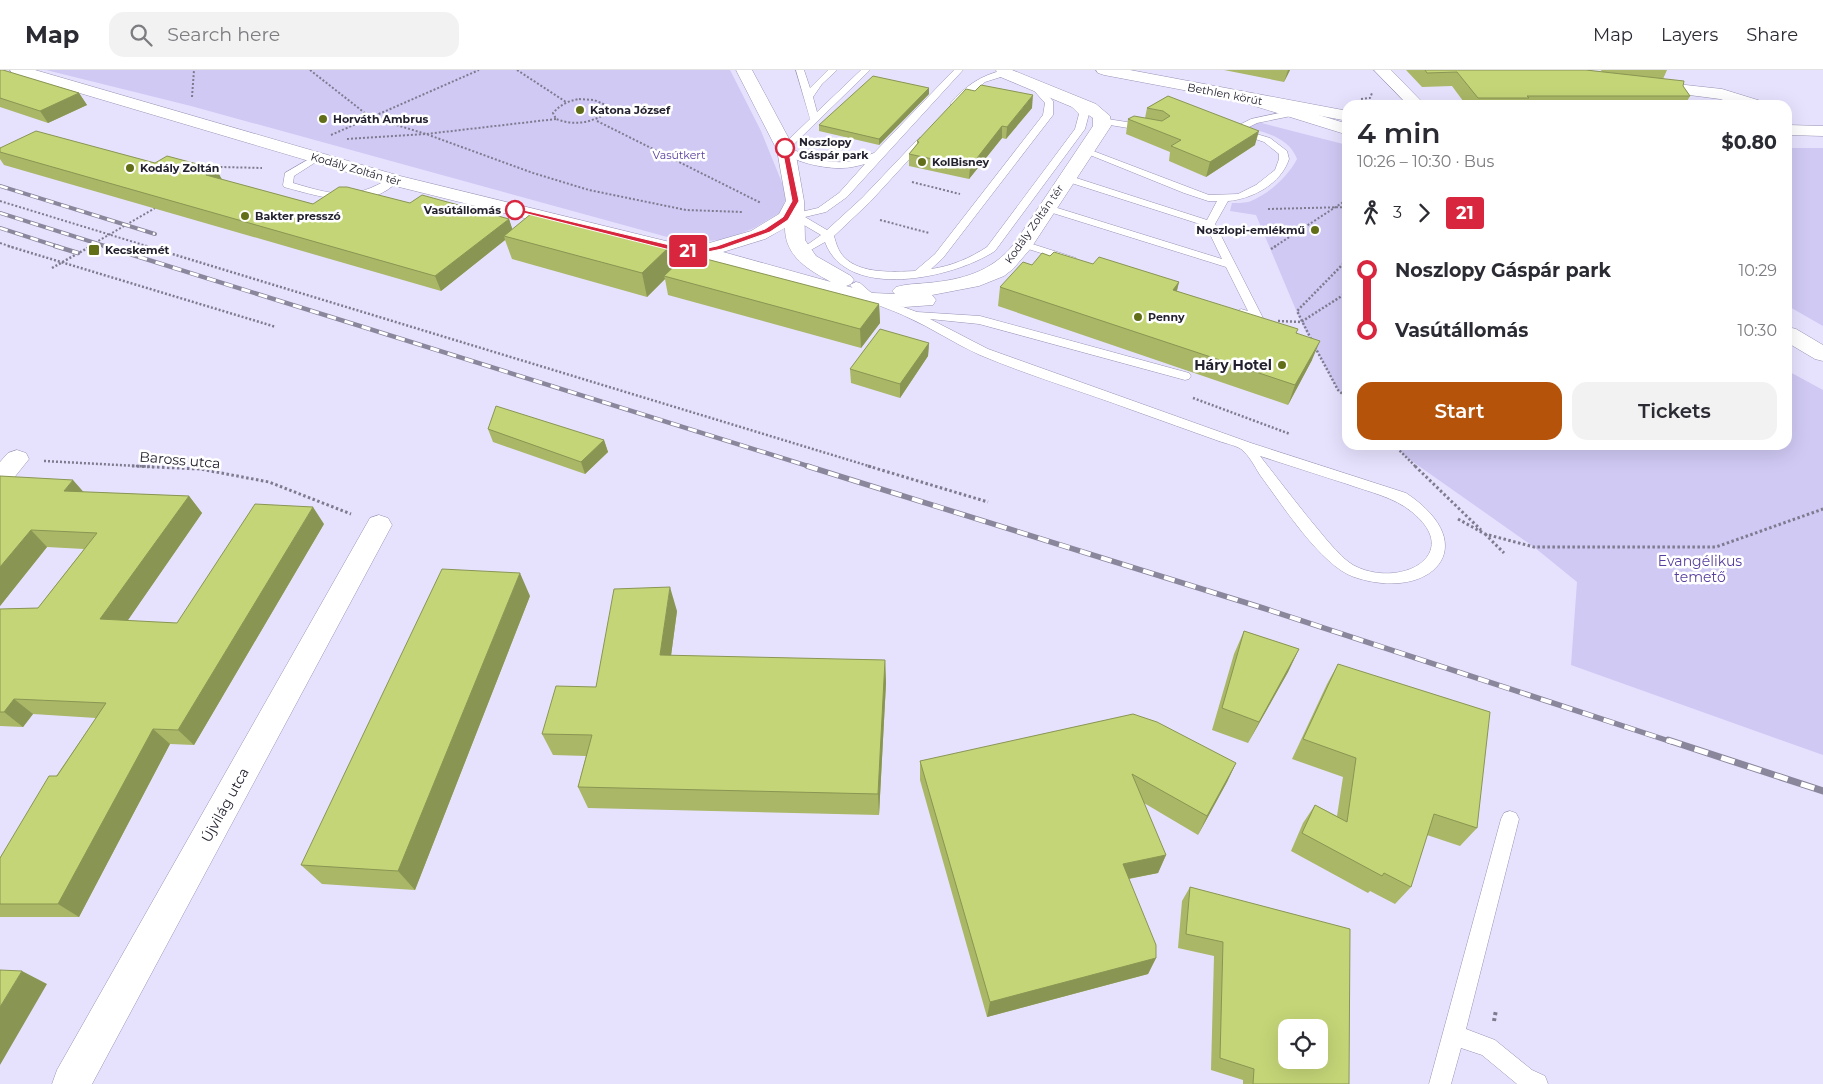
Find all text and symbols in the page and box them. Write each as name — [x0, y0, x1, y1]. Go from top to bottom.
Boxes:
search box — [109, 12, 459, 57]
text: Map — [25, 20, 79, 49]
icon: search — [127, 21, 155, 49]
text: Search here — [167, 23, 280, 46]
text: Map — [1593, 24, 1633, 46]
text: Layers — [1661, 24, 1718, 46]
text: Share — [1746, 24, 1798, 46]
street label: Bethlen körút — [1186, 80, 1264, 108]
place label: Katona József — [590, 103, 671, 117]
marker: Katona József — [574, 104, 586, 116]
place label: Horváth Ambrus — [333, 112, 428, 126]
marker: Horváth Ambrus — [317, 113, 329, 125]
text: 4 min — [1357, 116, 1441, 150]
text: $0.80 — [1722, 131, 1777, 154]
place label: Noszlopy Gáspár park — [799, 135, 869, 162]
marker: Noszlopy Gáspár park — [775, 138, 795, 158]
park label: Vasútkert — [653, 148, 706, 162]
street label: Kodály Zoltán tér — [309, 149, 403, 189]
text: 10:26 – 10:30 · Bus — [1357, 152, 1494, 171]
place label: KolBisney — [932, 155, 990, 169]
marker: KolBisney — [916, 156, 928, 168]
place label: Kodály Zoltán — [140, 161, 219, 175]
marker: Kodály Zoltán — [124, 162, 136, 174]
street label: Kodály Zoltán tér — [1002, 182, 1066, 266]
icon: walk — [1357, 199, 1385, 227]
icon: forward — [1410, 199, 1438, 227]
marker: Vasútállomás — [505, 200, 525, 220]
text: 21 — [1456, 202, 1474, 224]
place label: Vasútállomás — [423, 203, 501, 217]
text: 3 — [1393, 203, 1402, 222]
place label: Bakter presszó — [255, 209, 341, 223]
marker: Bakter presszó — [239, 210, 251, 222]
place label: Noszlopi-emlékmű — [1196, 223, 1305, 237]
marker: Noszlopi-emlékmű — [1309, 224, 1321, 236]
line badge: 21 — [666, 235, 710, 267]
text: 21 — [679, 240, 697, 262]
marker: Kecskemét — [87, 243, 101, 257]
place label: Kecskemét — [105, 243, 170, 257]
text: Noszlopy Gáspár park — [1395, 259, 1611, 282]
text: 10:29 — [1738, 261, 1777, 280]
place label: Penny — [1148, 310, 1185, 324]
marker: Penny — [1132, 311, 1144, 323]
text: Vasútállomás — [1395, 319, 1528, 342]
text: 10:30 — [1738, 321, 1777, 340]
place label: Háry Hotel — [1194, 356, 1272, 374]
marker: Háry Hotel — [1276, 359, 1288, 371]
button: Start — [1357, 382, 1562, 440]
button: Tickets — [1572, 382, 1777, 440]
street label: Baross utca — [139, 447, 221, 473]
park label: Evangélikus temető — [1658, 552, 1742, 586]
street label: Újvilág utca — [197, 765, 253, 845]
map controls — [1278, 1019, 1328, 1069]
button: locate — [1278, 1019, 1328, 1069]

